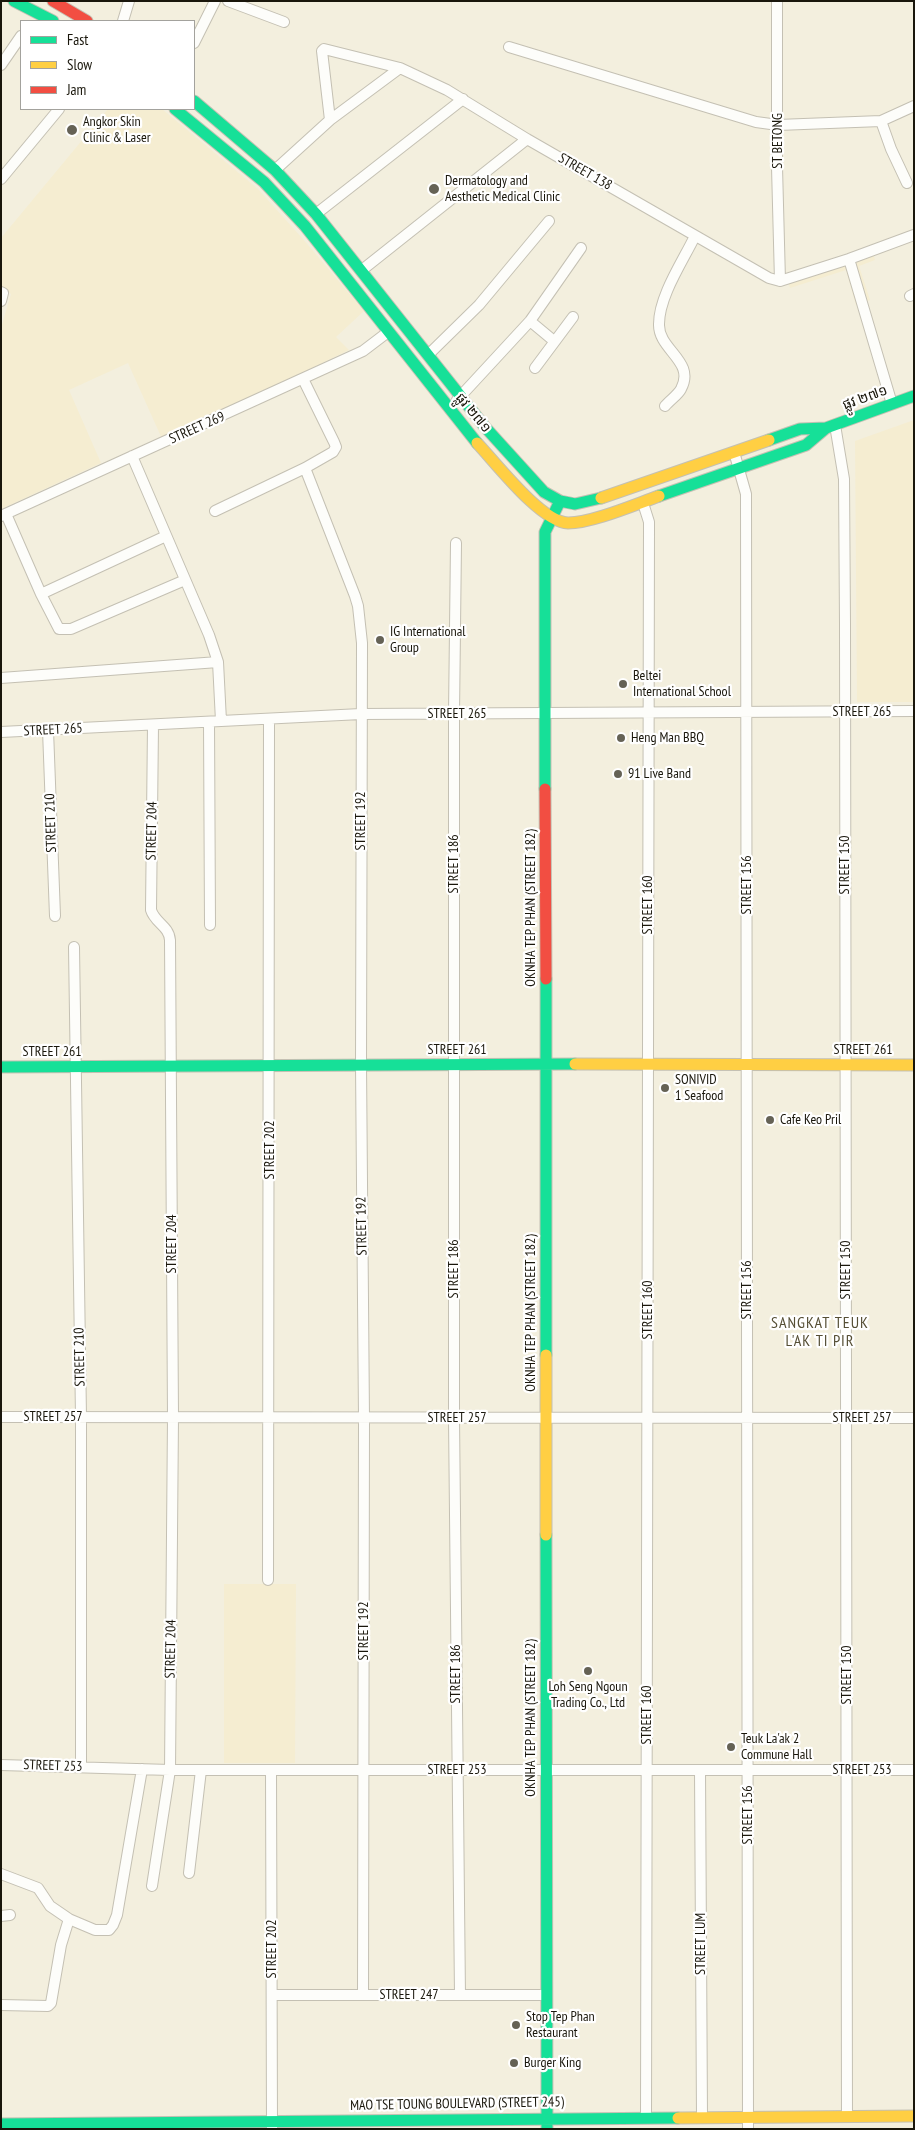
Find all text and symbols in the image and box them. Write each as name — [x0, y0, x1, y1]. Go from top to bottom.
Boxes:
legend — [20, 20, 195, 110]
text: Fast — [67, 30, 88, 49]
text: Slow — [67, 55, 92, 74]
text: Jam — [67, 80, 86, 99]
street label: ST BETONG — [770, 113, 786, 169]
place label: Angkor Skin Clinic & Laser — [83, 114, 151, 146]
marker: Angkor Skin Clinic & Laser — [65, 123, 79, 137]
street label: STREET 138 — [555, 150, 615, 194]
place label: Dermatology and Aesthetic Medical Clinic — [445, 173, 560, 206]
marker: Dermatology and Aesthetic Medical Clinic — [427, 182, 441, 196]
street label: ផ្លូវ ២៧១ — [840, 382, 890, 414]
street label: ផ្លូវ ២៧១ — [452, 390, 494, 436]
street label: STREET 269 — [167, 408, 227, 448]
place label: IG International Group — [390, 624, 466, 656]
marker: IG International Group — [374, 634, 386, 646]
place label: Beltei International School — [633, 668, 731, 700]
marker: Beltei International School — [617, 678, 629, 690]
street label: STREET 265 — [832, 704, 892, 720]
street label: STREET 265 — [427, 706, 487, 722]
street label: STREET 265 — [23, 720, 83, 740]
place label: Heng Man BBQ — [631, 730, 704, 746]
marker: Heng Man BBQ — [615, 732, 627, 744]
place label: 91 Live Band — [628, 766, 691, 782]
marker: 91 Live Band — [612, 768, 624, 780]
street label: STREET 192 — [353, 791, 369, 851]
street label: STREET 210 — [42, 793, 60, 853]
street label: STREET 204 — [143, 801, 161, 861]
street label: OKNHA TEP PHAN (STREET 182) — [523, 829, 539, 987]
street label: STREET 186 — [446, 834, 462, 894]
street label: STREET 150 — [837, 835, 853, 895]
street label: STREET 156 — [739, 855, 755, 915]
street label: STREET 160 — [640, 875, 656, 935]
street label: STREET 261 — [427, 1042, 487, 1058]
street label: STREET 261 — [833, 1042, 893, 1058]
street label: STREET 261 — [22, 1044, 82, 1060]
place label: SONIVID 1 Seafood — [675, 1072, 723, 1104]
marker: SONIVID 1 Seafood — [659, 1082, 671, 1094]
place label: Cafe Keo Pril — [780, 1112, 841, 1128]
marker: Cafe Keo Pril — [764, 1114, 776, 1126]
street label: STREET 202 — [262, 1120, 278, 1180]
street label: STREET 192 — [353, 1196, 371, 1256]
street label: STREET 204 — [164, 1214, 180, 1274]
street label: OKNHA TEP PHAN (STREET 182) — [523, 1234, 539, 1392]
street label: STREET 186 — [446, 1239, 462, 1299]
street label: STREET 150 — [838, 1240, 854, 1300]
street label: STREET 156 — [739, 1260, 755, 1320]
street label: STREET 160 — [640, 1280, 656, 1340]
district label: SANGKAT TEUK L'AK TI PIR — [770, 1313, 870, 1351]
street label: STREET 210 — [71, 1327, 89, 1387]
street label: STREET 257 — [23, 1409, 83, 1425]
street label: STREET 257 — [427, 1410, 487, 1426]
street label: STREET 257 — [832, 1410, 892, 1426]
street label: STREET 192 — [356, 1601, 372, 1661]
street label: STREET 204 — [162, 1619, 180, 1679]
street label: OKNHA TEP PHAN (STREET 182) — [523, 1639, 539, 1797]
street label: STREET 186 — [448, 1644, 464, 1704]
street label: STREET 150 — [839, 1645, 855, 1705]
marker: Loh Seng Ngoun Trading Co., Ltd — [582, 1665, 594, 1677]
place label: Loh Seng Ngoun Trading Co., Ltd — [548, 1679, 628, 1711]
street label: STREET 160 — [639, 1685, 655, 1745]
place label: Teuk La'ak 2 Commune Hall — [741, 1731, 812, 1764]
marker: Teuk La'ak 2 Commune Hall — [725, 1741, 737, 1753]
street label: STREET 253 — [23, 1757, 83, 1775]
street label: STREET 253 — [427, 1762, 487, 1778]
street label: STREET 253 — [832, 1762, 892, 1778]
street label: STREET 156 — [740, 1785, 756, 1845]
street label: STREET LUM — [693, 1913, 709, 1975]
street label: STREET 202 — [264, 1919, 280, 1979]
street label: STREET 247 — [379, 1987, 439, 2003]
place label: Stop Tep Phan Restaurant — [526, 2009, 595, 2041]
marker: Stop Tep Phan Restaurant — [510, 2019, 522, 2031]
place label: Burger King — [524, 2055, 581, 2071]
marker: Burger King — [508, 2057, 520, 2069]
street label: MAO TSE TOUNG BOULEVARD (STREET 245) — [350, 2094, 564, 2114]

